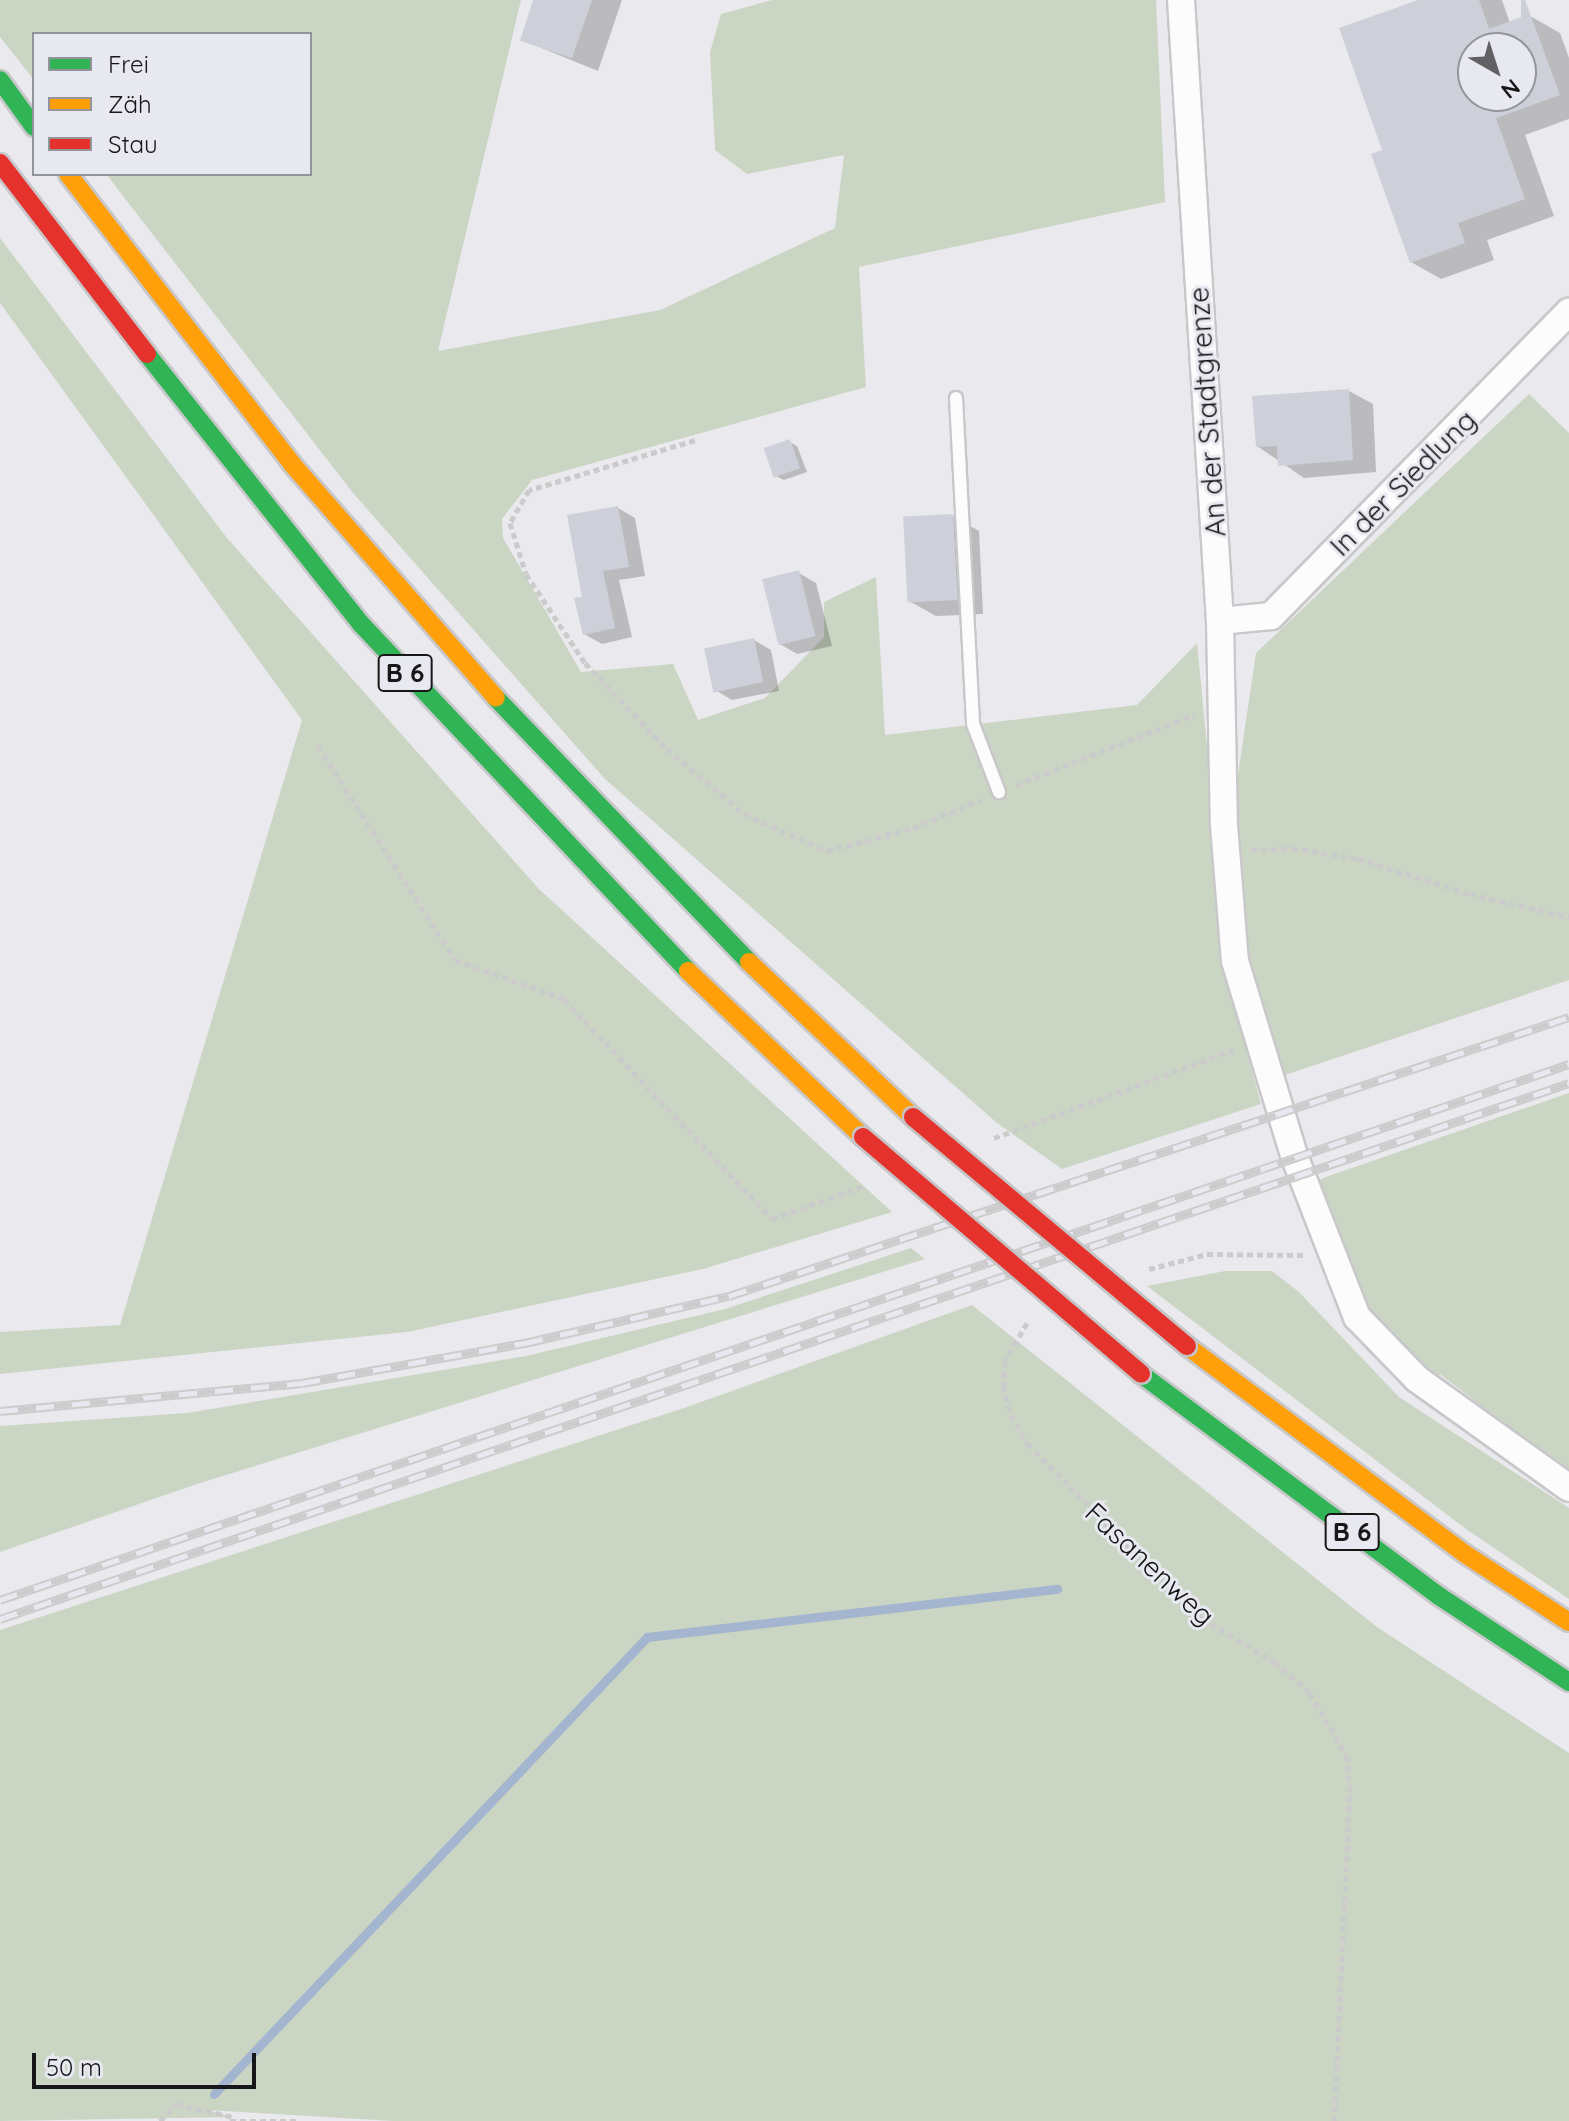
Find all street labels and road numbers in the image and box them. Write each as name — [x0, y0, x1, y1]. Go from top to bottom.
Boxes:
street label: An der Stadtgrenze — [1182, 286, 1232, 538]
street label: In der Siedlung — [1323, 403, 1483, 563]
road number: B 6 — [377, 651, 433, 695]
street label: Fasanenweg — [1078, 1495, 1222, 1633]
road number: B 6 — [1324, 1510, 1380, 1554]

